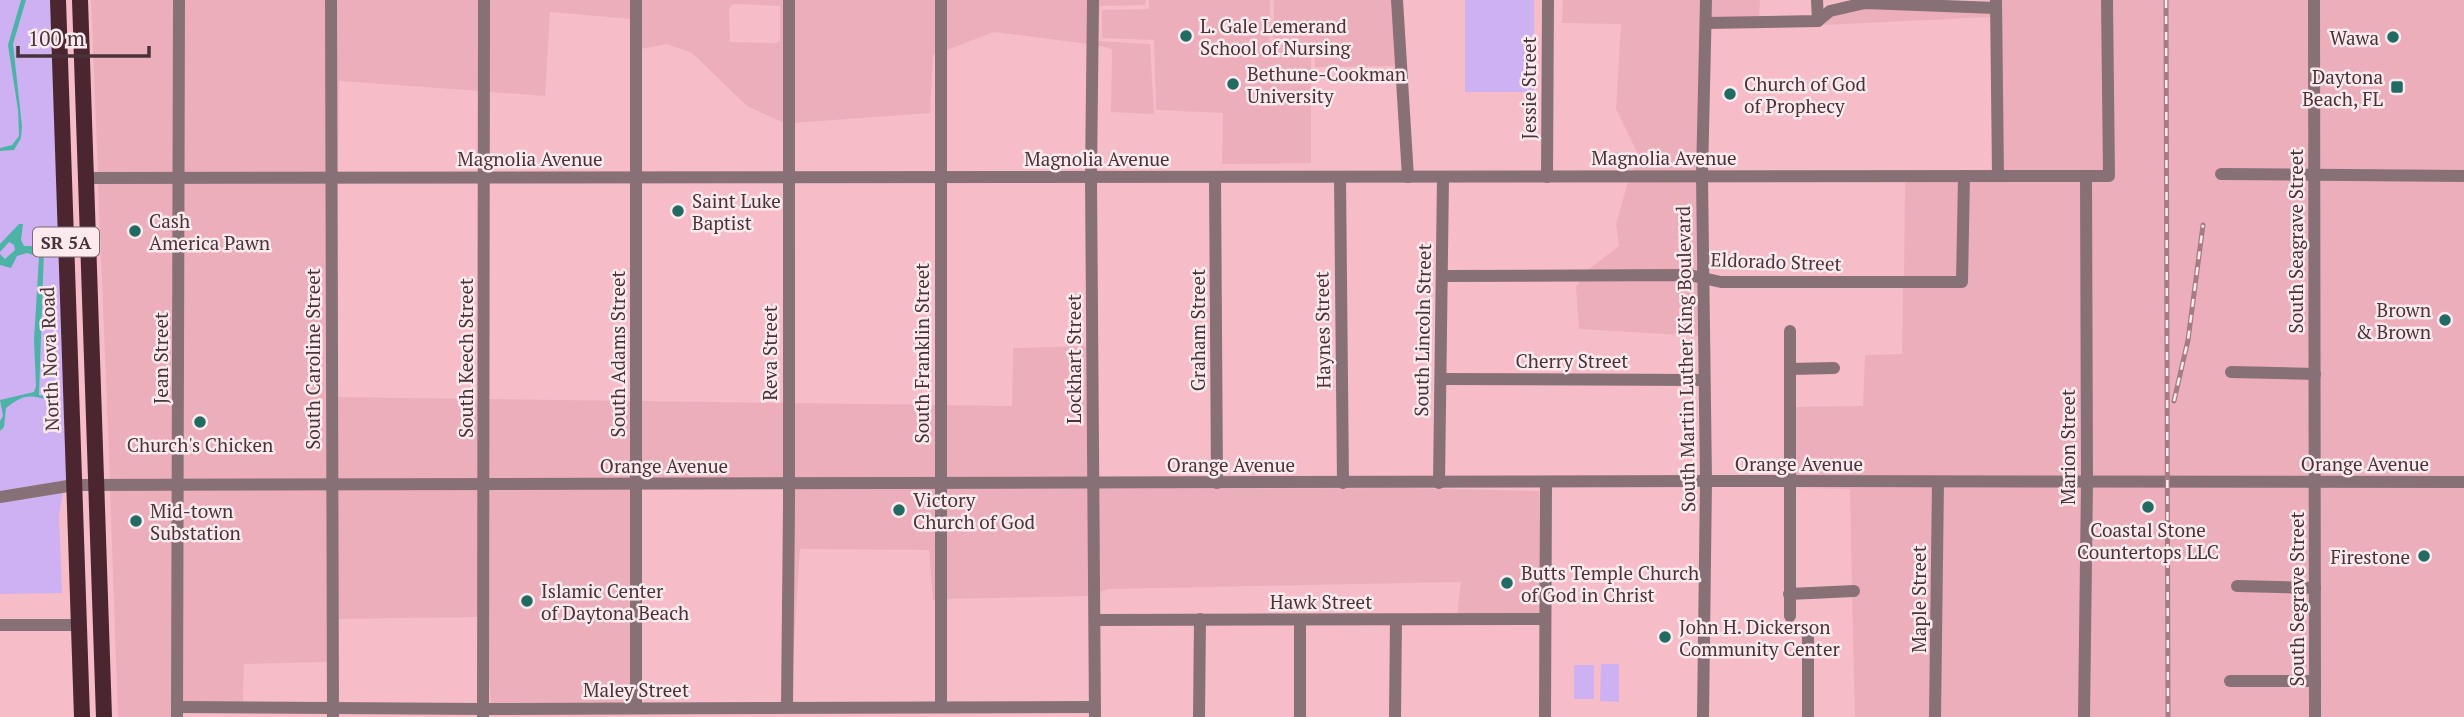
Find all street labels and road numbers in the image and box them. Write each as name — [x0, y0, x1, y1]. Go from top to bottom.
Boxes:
street label: Jessie Street — [1516, 36, 1541, 140]
street label: Magnolia Avenue — [1591, 145, 1737, 170]
street label: Magnolia Avenue — [457, 146, 603, 171]
street label: Magnolia Avenue — [1024, 146, 1170, 171]
street label: South Seagrave Street — [2283, 149, 2308, 333]
street label: South Martin Luther King Boulevard — [1670, 205, 1700, 512]
road number: SR 5A — [33, 228, 99, 256]
street label: South Lincoln Street — [1408, 243, 1436, 417]
street label: Eldorado Street — [1710, 246, 1842, 276]
street label: South Franklin Street — [909, 263, 934, 443]
street label: South Caroline Street — [300, 268, 325, 450]
street label: Graham Street — [1185, 269, 1210, 391]
street label: South Adams Street — [605, 270, 630, 438]
street label: Haynes Street — [1308, 271, 1336, 389]
street label: South Keech Street — [453, 278, 478, 438]
street label: North Nova Road — [34, 286, 64, 432]
street label: Lockhart Street — [1061, 294, 1086, 424]
street label: Reva Street — [757, 305, 782, 401]
street label: Jean Street — [148, 312, 173, 404]
street label: Cherry Street — [1516, 348, 1628, 373]
street label: Marion Street — [2055, 389, 2080, 505]
street label: Orange Avenue — [1735, 451, 1863, 476]
street label: Orange Avenue — [2301, 451, 2429, 476]
street label: Orange Avenue — [1167, 452, 1295, 477]
street label: Orange Avenue — [600, 453, 728, 478]
street label: South Segrave Street — [2284, 511, 2309, 687]
street label: Maple Street — [1906, 545, 1931, 653]
street label: Hawk Street — [1270, 589, 1372, 614]
street label: Maley Street — [583, 677, 689, 702]

